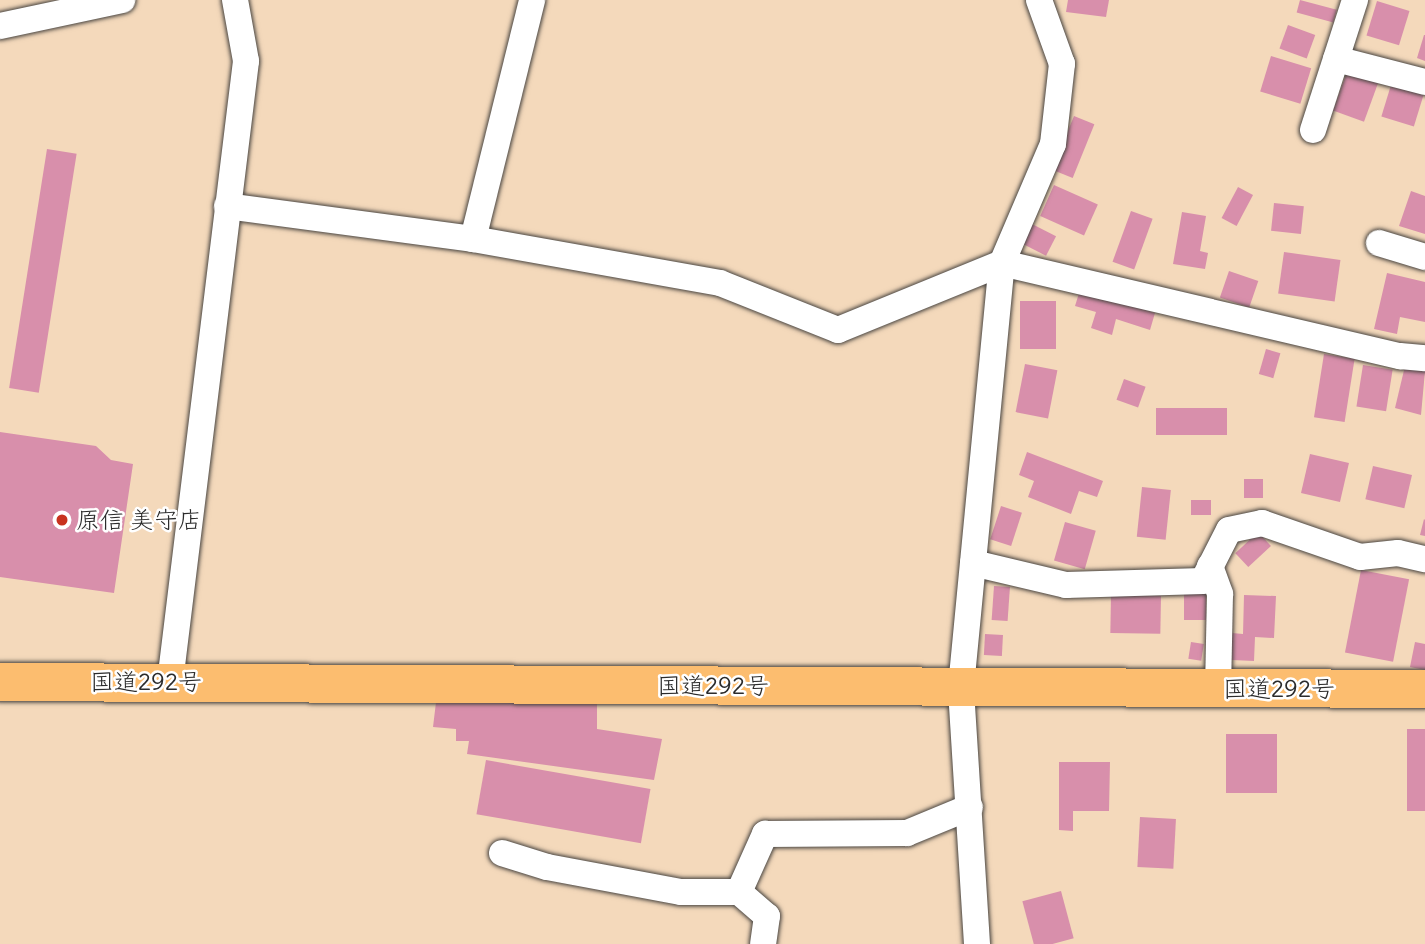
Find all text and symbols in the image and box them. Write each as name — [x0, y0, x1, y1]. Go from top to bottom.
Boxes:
place label: 原信 美守店 — [76, 506, 202, 534]
marker: 原信 美守店 — [54, 512, 70, 528]
street label: 国道292号 — [90, 668, 202, 696]
street label: 国道292号 — [657, 672, 769, 700]
street label: 国道292号 — [1223, 675, 1335, 703]

